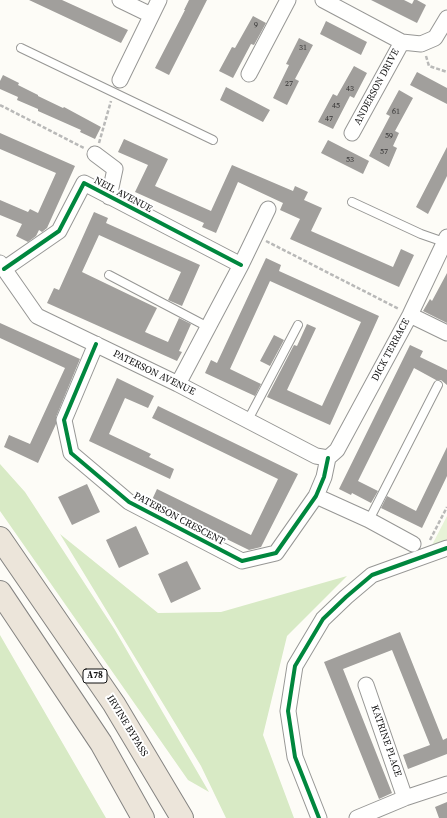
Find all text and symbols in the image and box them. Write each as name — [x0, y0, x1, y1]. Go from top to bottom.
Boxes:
house number: 9 — [254, 20, 258, 30]
house number: 31 — [299, 43, 307, 53]
street label: ANDERSON DRIVE — [352, 47, 402, 127]
house number: 27 — [285, 79, 293, 89]
house number: 43 — [346, 84, 354, 94]
house number: 45 — [332, 101, 340, 111]
house number: 61 — [392, 107, 400, 117]
house number: 47 — [325, 114, 333, 124]
house number: 59 — [385, 131, 393, 141]
house number: 57 — [380, 147, 388, 157]
house number: 53 — [346, 155, 354, 165]
street label: NEIL AVENUE — [92, 175, 154, 215]
street label: DICK TERRACE — [369, 317, 413, 383]
street label: PATERSON AVENUE — [111, 348, 197, 398]
street label: PATERSON CRESCENT — [131, 490, 227, 548]
road number: A78 — [83, 669, 107, 683]
street label: IRVINE BYPASS — [104, 693, 150, 759]
street label: KATRINE PLACE — [368, 704, 404, 778]

